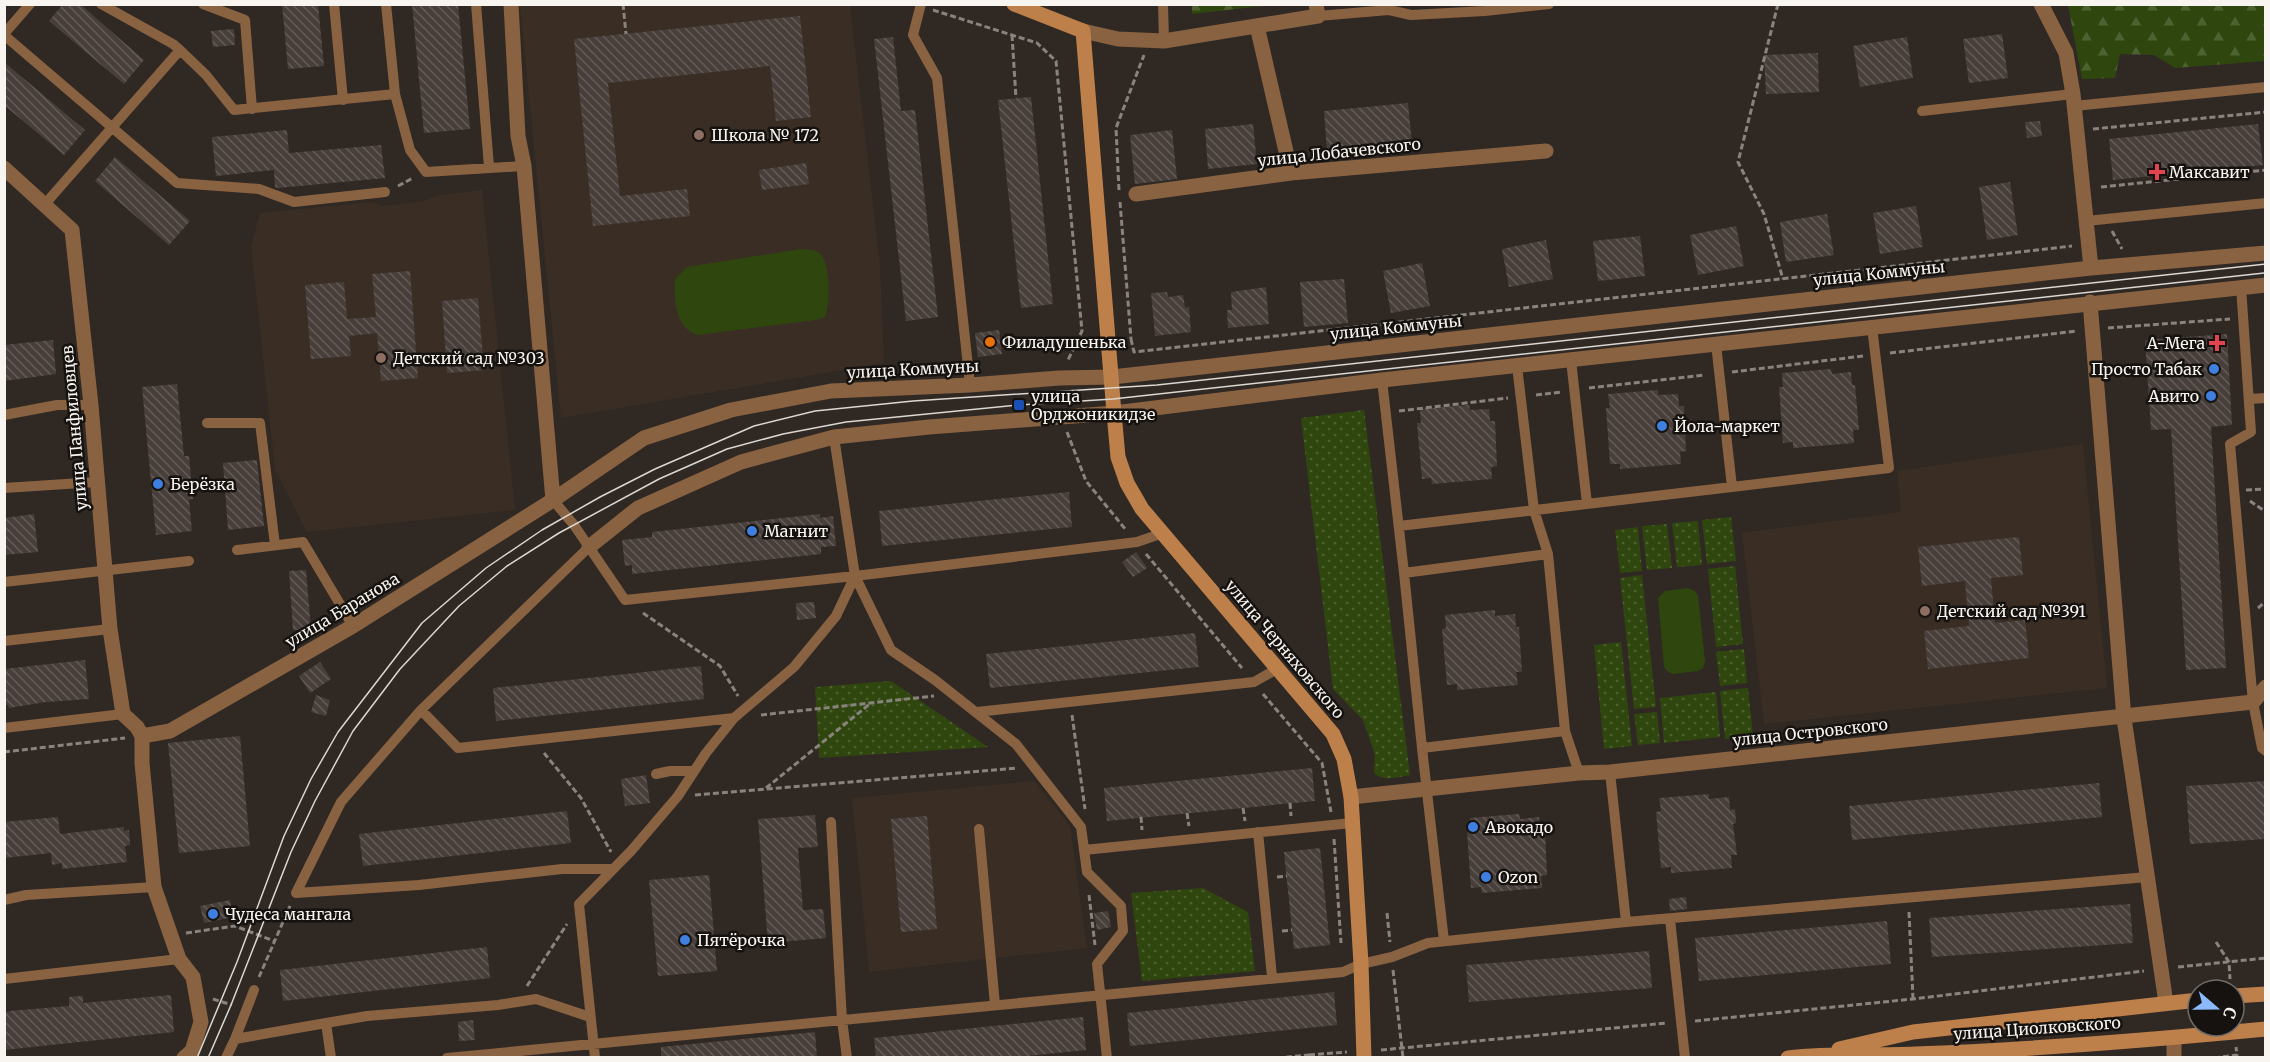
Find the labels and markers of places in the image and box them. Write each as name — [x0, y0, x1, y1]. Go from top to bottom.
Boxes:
place label: Школа № 172 — [711, 125, 819, 145]
marker: Школа № 172 — [692, 128, 706, 142]
place label: Максавит — [2169, 162, 2250, 182]
marker: Максавит — [2150, 165, 2164, 179]
place label: Филадушенька — [1002, 332, 1127, 352]
place label: А-Мега — [2146, 333, 2205, 353]
marker: Филадушенька — [983, 335, 997, 349]
marker: А-Мега — [2210, 336, 2224, 350]
place label: Детский сад №303 — [393, 348, 545, 368]
marker: Детский сад №303 — [374, 351, 388, 365]
place label: Просто Табак — [2091, 359, 2202, 379]
marker: Просто Табак — [2207, 362, 2221, 376]
place label: улица Орджоникидзе — [1031, 386, 1155, 424]
place label: Авито — [2147, 386, 2199, 406]
marker: Авито — [2204, 389, 2218, 403]
marker: улица Орджоникидзе — [1012, 398, 1026, 412]
place label: Йола-маркет — [1674, 416, 1780, 436]
marker: Йола-маркет — [1655, 419, 1669, 433]
place label: Берёзка — [170, 474, 235, 494]
marker: Берёзка — [151, 477, 165, 491]
place label: Магнит — [764, 521, 829, 541]
marker: Магнит — [745, 524, 759, 538]
place label: Детский сад №391 — [1937, 601, 2086, 621]
marker: Детский сад №391 — [1918, 604, 1932, 618]
place label: Авокадо — [1484, 817, 1553, 837]
marker: Авокадо — [1466, 820, 1480, 834]
place label: Ozon — [1498, 867, 1538, 887]
marker: Ozon — [1479, 870, 1493, 884]
place label: Чудеса мангала — [225, 904, 351, 924]
marker: Чудеса мангала — [206, 907, 220, 921]
place label: Пятёрочка — [697, 930, 786, 950]
marker: Пятёрочка — [678, 933, 692, 947]

